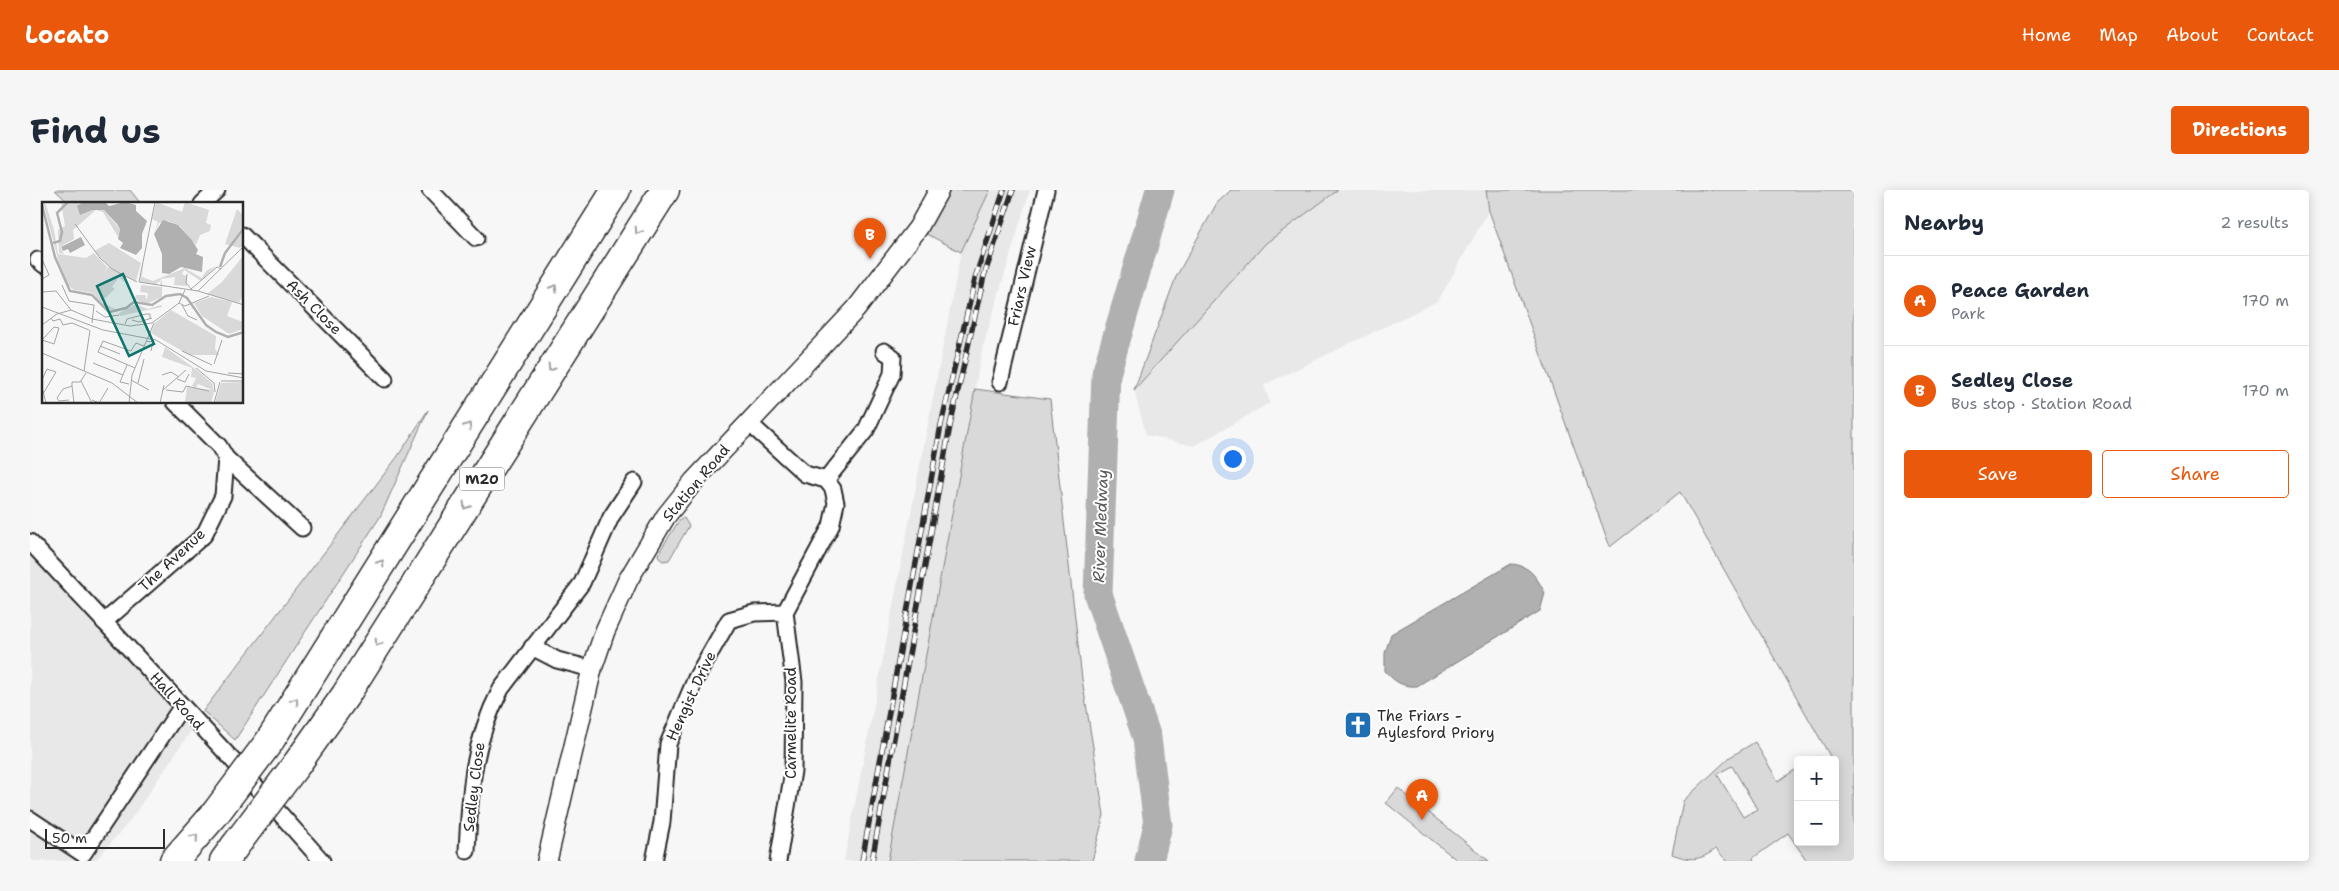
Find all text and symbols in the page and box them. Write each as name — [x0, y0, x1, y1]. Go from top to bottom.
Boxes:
text: Locato — [25, 19, 109, 51]
text: Home — [2022, 23, 2071, 47]
text: Map — [2099, 23, 2138, 47]
text: About — [2166, 23, 2219, 47]
text: Contact — [2247, 23, 2314, 47]
button: Directions — [2171, 106, 2309, 154]
text: Find us — [30, 107, 161, 154]
inset map — [42, 202, 244, 404]
text: Nearby — [1904, 209, 1984, 237]
text: 2 results — [2220, 212, 2289, 233]
pin: B — [854, 218, 886, 259]
one-way arrow — [635, 226, 645, 235]
street label: Friars View — [1003, 244, 1041, 328]
street label: Ash Close — [282, 275, 346, 339]
text: Peace Garden — [1951, 278, 2089, 303]
one-way arrow — [548, 284, 557, 294]
text: A — [1914, 290, 1926, 311]
text: 170 m — [2242, 290, 2289, 311]
text: Park — [1951, 303, 1985, 324]
one-way arrow — [548, 362, 557, 371]
text: Sedley Close — [1951, 368, 2073, 393]
text: B — [1915, 380, 1925, 401]
text: 170 m — [2242, 380, 2289, 401]
text: Bus stop · Station Road — [1951, 393, 2132, 414]
one-way arrow — [461, 422, 471, 431]
street label: Station Road — [658, 440, 734, 526]
your location — [1220, 446, 1246, 472]
button: Save — [1904, 450, 2092, 498]
button: Share — [2102, 450, 2289, 498]
road number: M20 — [460, 468, 504, 490]
water label: River Medway — [1088, 469, 1113, 583]
one-way arrow — [462, 501, 472, 510]
street label: The Avenue — [134, 524, 210, 596]
one-way arrow — [375, 560, 385, 569]
one-way arrow — [375, 638, 385, 647]
street label: Hengist Drive — [661, 648, 721, 744]
street label: Carmelite Road — [781, 667, 801, 779]
street label: Hall Road — [146, 668, 209, 735]
one-way arrow — [288, 697, 298, 706]
place label: The Friars - Aylesford Priory — [1377, 706, 1495, 743]
church icon: The Friars - Aylesford Priory — [1343, 710, 1373, 740]
street label: Sedley Close — [459, 741, 489, 833]
map controls — [1794, 756, 1839, 846]
button: + — [1794, 756, 1839, 801]
pin: A — [1406, 779, 1438, 820]
button: − — [1794, 801, 1839, 846]
scale bar — [45, 826, 165, 849]
text: 50 m — [52, 829, 87, 847]
one-way arrow — [189, 834, 198, 843]

